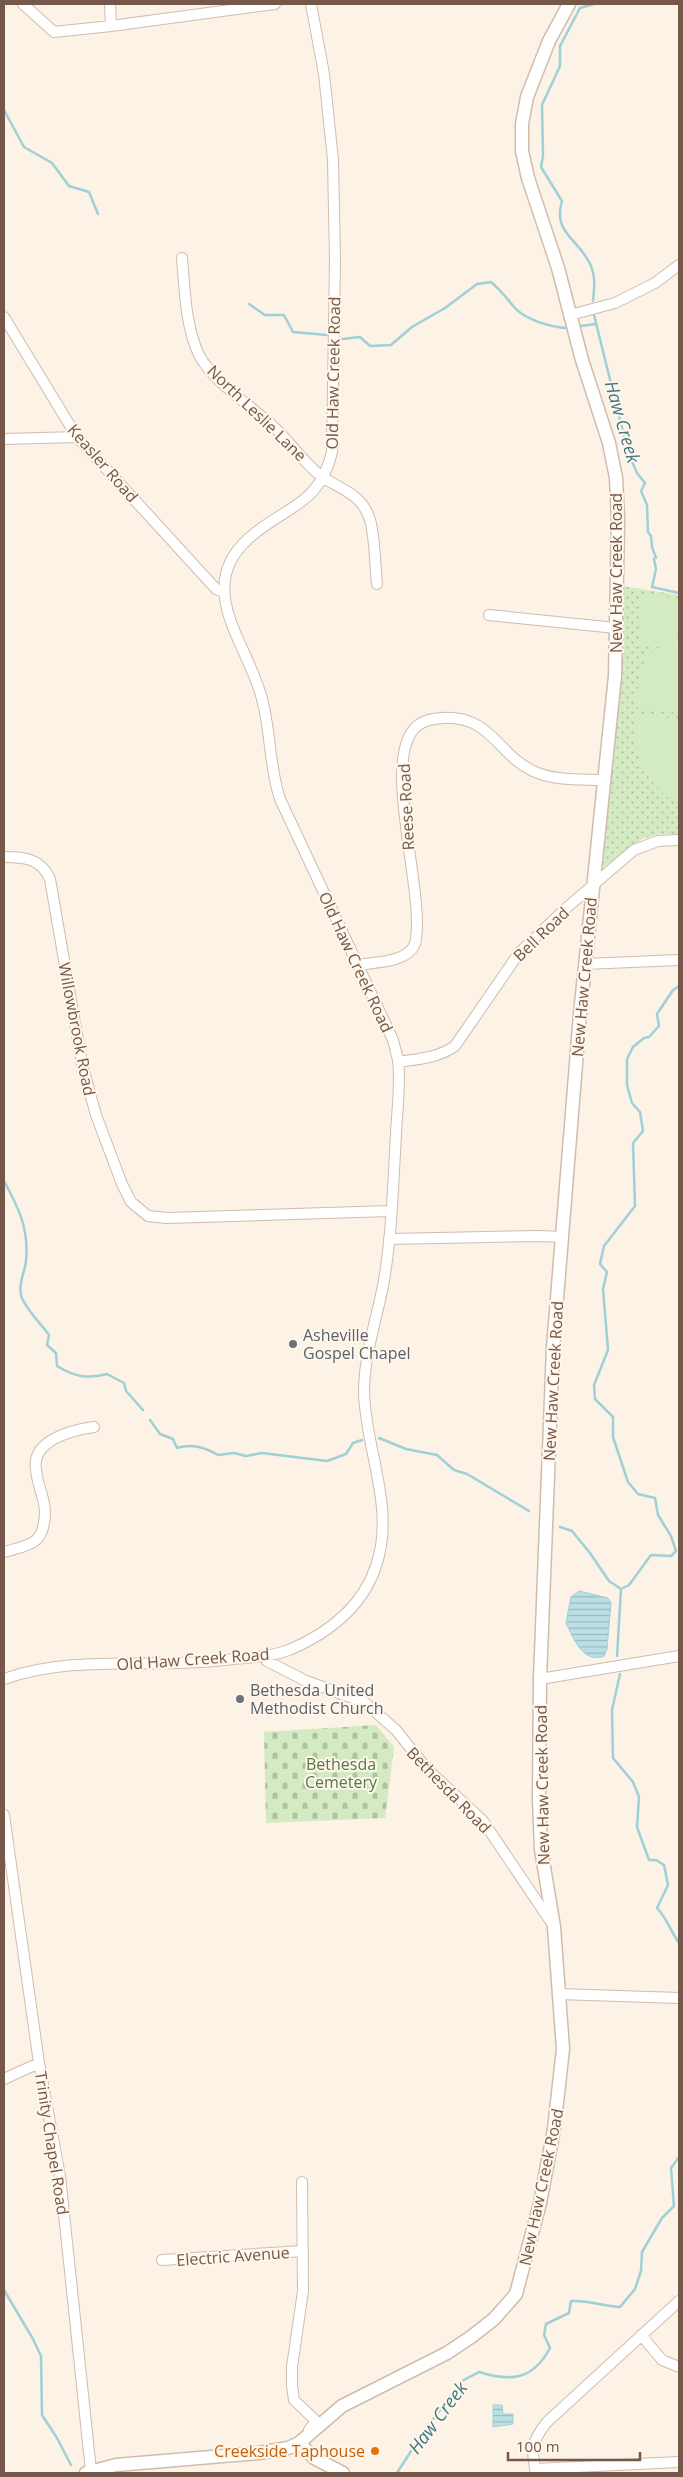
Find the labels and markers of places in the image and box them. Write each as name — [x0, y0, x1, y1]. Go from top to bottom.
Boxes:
place label: Asheville Gospel Chapel — [303, 1324, 410, 1364]
marker: Asheville Gospel Chapel — [287, 1338, 299, 1350]
place label: Bethesda United Methodist Church — [250, 1679, 384, 1719]
marker: Bethesda United Methodist Church — [234, 1693, 246, 1705]
place label: Creekside Taphouse — [214, 2440, 365, 2462]
marker: Creekside Taphouse — [369, 2445, 381, 2457]

